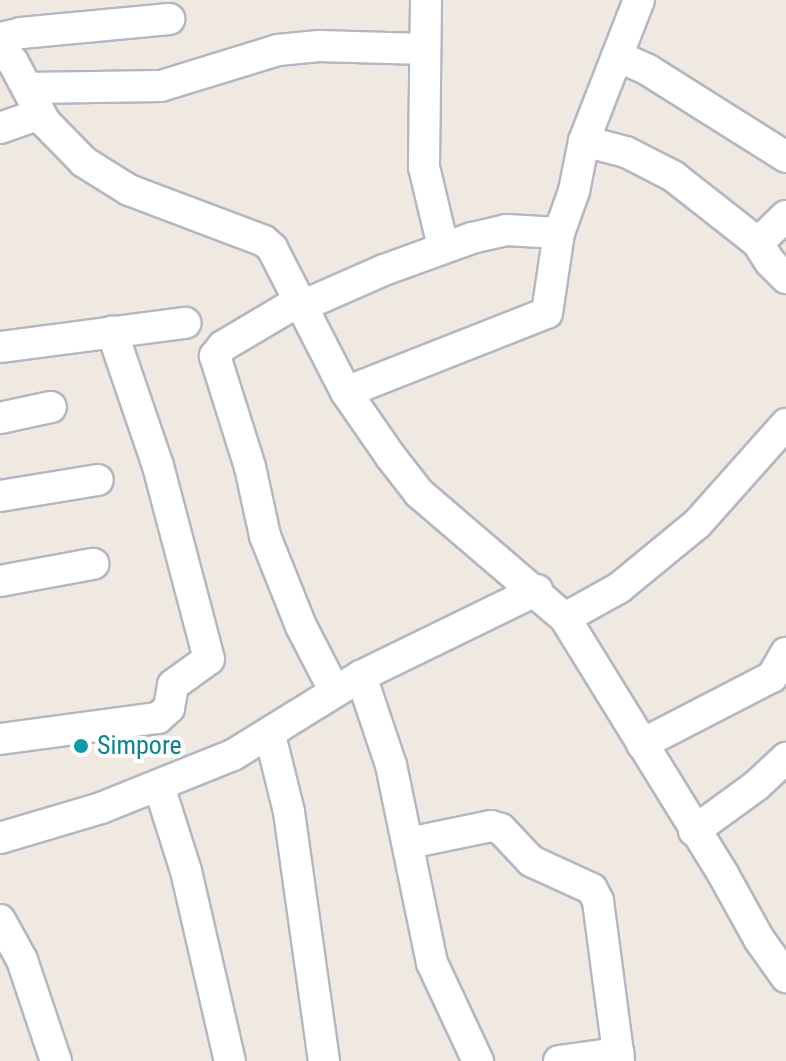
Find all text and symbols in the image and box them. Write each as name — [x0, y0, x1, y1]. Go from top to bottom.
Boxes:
place label: Simpore — [97, 730, 182, 762]
marker: Simpore — [72, 737, 90, 755]

